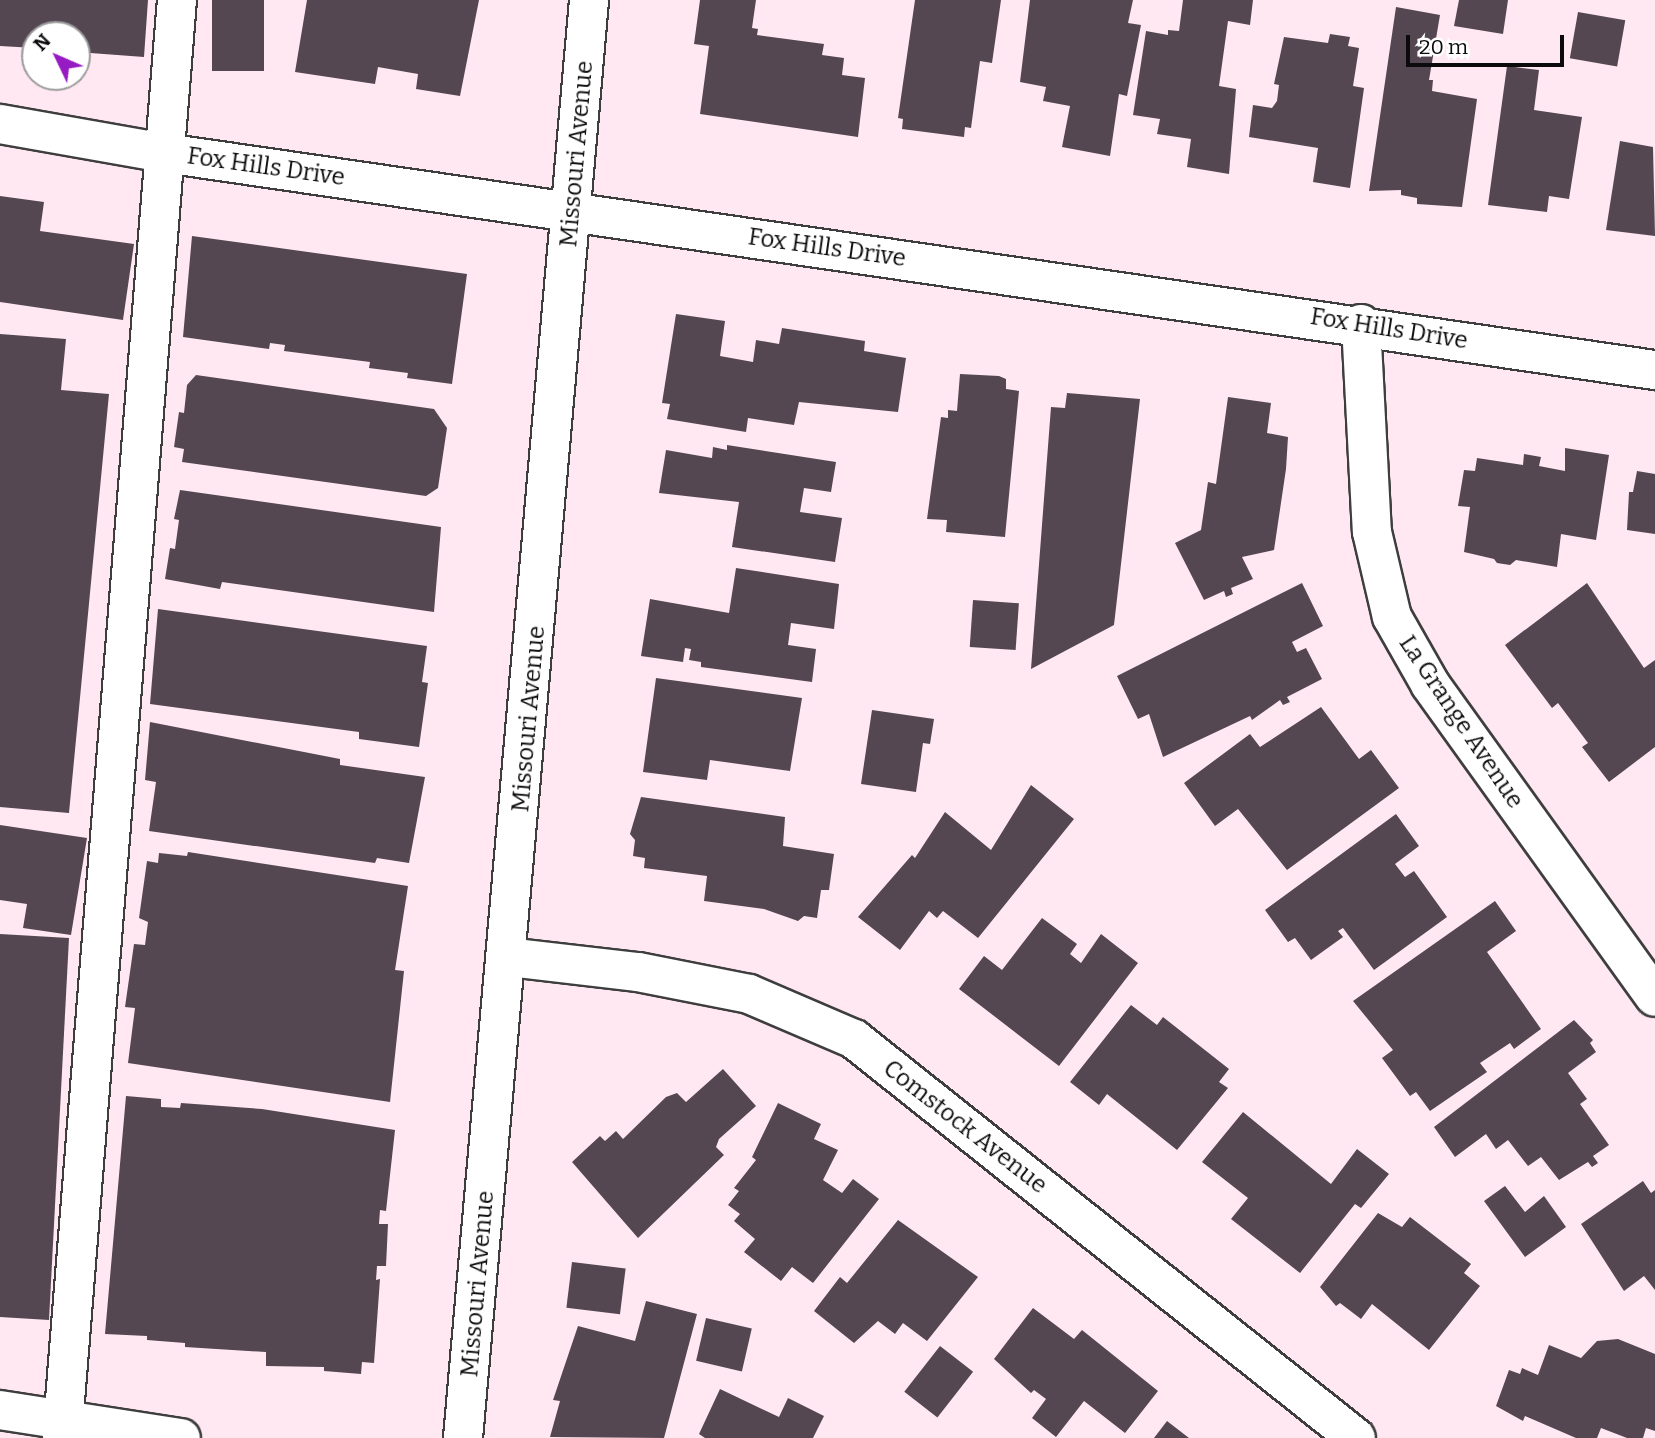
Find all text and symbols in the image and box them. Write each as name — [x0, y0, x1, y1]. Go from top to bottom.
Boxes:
north arrow — [21, 21, 91, 91]
scale bar — [1410, 21, 1568, 65]
text: N — [29, 29, 55, 56]
text: 20 m — [1419, 34, 1468, 60]
street label: Missouri Avenue — [555, 60, 599, 248]
street label: Fox Hills Drive — [185, 142, 347, 192]
street label: Fox Hills Drive — [746, 223, 908, 273]
street label: Fox Hills Drive — [1308, 302, 1470, 356]
street label: Missouri Avenue — [507, 625, 551, 813]
street label: La Grange Avenue — [1393, 630, 1529, 814]
street label: Comstock Avenue — [877, 1054, 1053, 1200]
street label: Missouri Avenue — [456, 1190, 500, 1378]

